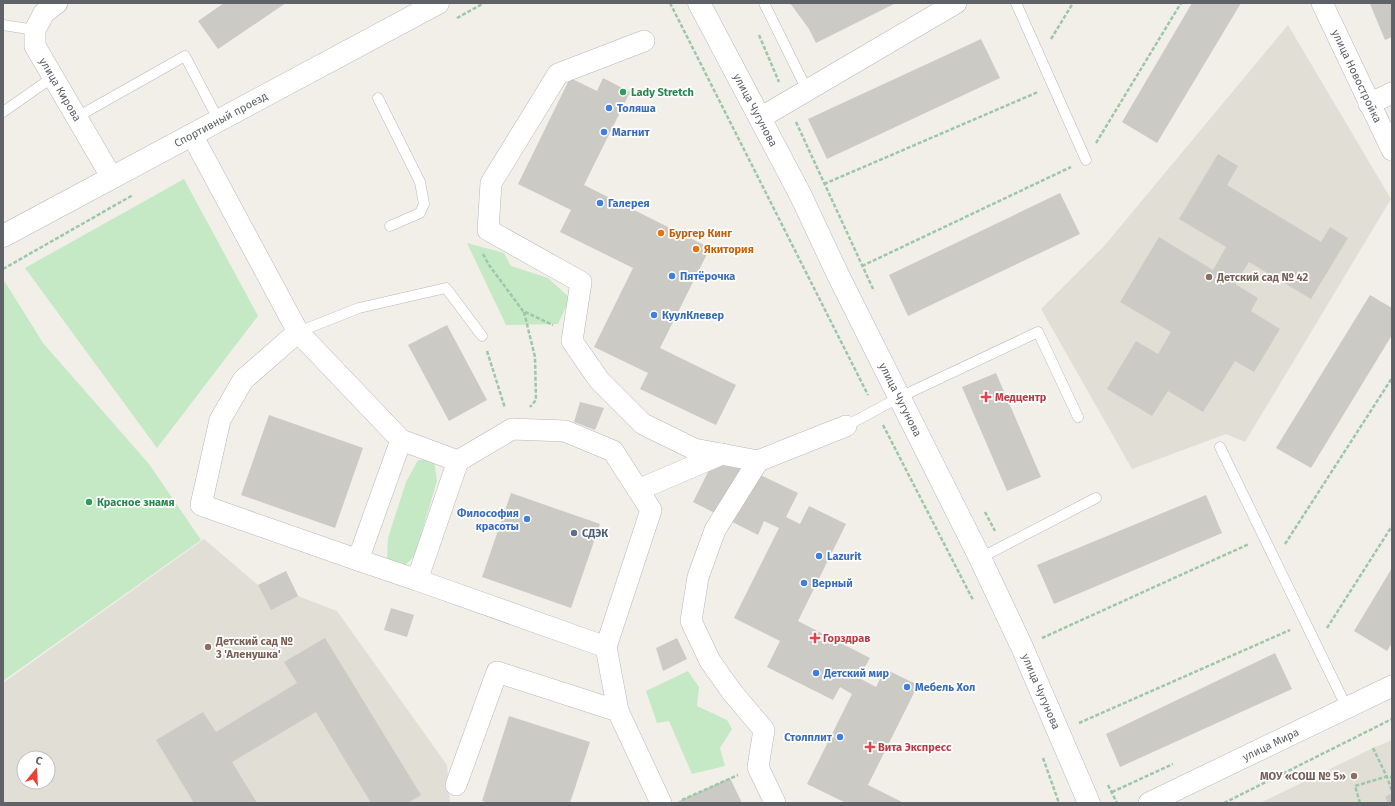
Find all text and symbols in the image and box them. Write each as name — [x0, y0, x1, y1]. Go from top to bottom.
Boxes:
street label: улица Новостройка — [1329, 28, 1385, 125]
street label: улица Кирова — [37, 55, 84, 124]
street label: улица Чугунова — [731, 71, 780, 149]
place label: Lady Stretch — [631, 86, 694, 99]
marker: Lady Stretch — [618, 87, 628, 97]
street label: Спортивный проезд — [172, 89, 270, 150]
place label: Толяша — [617, 102, 656, 115]
marker: Толяша — [604, 103, 614, 113]
place label: Магнит — [612, 126, 650, 139]
marker: Магнит — [599, 127, 609, 137]
place label: Галерея — [608, 197, 650, 210]
marker: Галерея — [595, 198, 605, 208]
place label: Бургер Кинг — [669, 227, 732, 240]
marker: Бургер Кинг — [656, 228, 666, 238]
place label: Якитория — [704, 243, 754, 256]
marker: Якитория — [691, 244, 701, 254]
place label: Пятёрочка — [680, 270, 735, 283]
marker: Пятёрочка — [667, 271, 677, 281]
place label: Детский сад № 42 — [1216, 271, 1309, 284]
marker: Детский сад № 42 — [1204, 272, 1214, 282]
place label: КуулКлевер — [662, 309, 724, 322]
marker: КуулКлевер — [649, 310, 659, 320]
street label: улица Чугунова — [877, 361, 925, 439]
marker: Медцентр — [980, 391, 992, 403]
place label: Медцентр — [995, 391, 1047, 404]
place label: Красное знамя — [97, 496, 175, 509]
marker: Красное знамя — [84, 497, 94, 507]
place label: Философия красоты — [457, 507, 519, 533]
marker: Философия красоты — [522, 514, 532, 524]
place label: СДЭК — [582, 527, 608, 540]
marker: СДЭК — [569, 528, 579, 538]
place label: Lazurit — [827, 550, 862, 563]
marker: Lazurit — [814, 551, 824, 561]
place label: Верный — [812, 577, 853, 590]
marker: Верный — [799, 578, 809, 588]
place label: Горздрав — [823, 632, 870, 645]
marker: Горздрав — [810, 633, 820, 643]
place label: Детский сад № 3 'Аленушка' — [215, 635, 293, 661]
marker: Детский сад № 3 'Аленушка' — [203, 642, 213, 652]
street label: улица Чугунова — [1019, 652, 1063, 731]
place label: Детский мир — [823, 667, 889, 680]
marker: Детский мир — [811, 668, 821, 678]
place label: Мебель Хол — [915, 681, 975, 694]
marker: Мебель Хол — [902, 682, 912, 692]
street label: улица Мира — [1240, 725, 1301, 764]
place label: Столплит — [784, 731, 833, 744]
marker: Столплит — [835, 732, 845, 742]
place label: Вита Экспресс — [878, 741, 952, 754]
marker: Вита Экспресс — [865, 742, 875, 752]
north arrow — [16, 750, 56, 790]
text: С — [34, 754, 45, 768]
place label: МОУ «СОШ № 5» — [1260, 770, 1346, 783]
marker: МОУ «СОШ № 5» — [1349, 771, 1359, 781]

